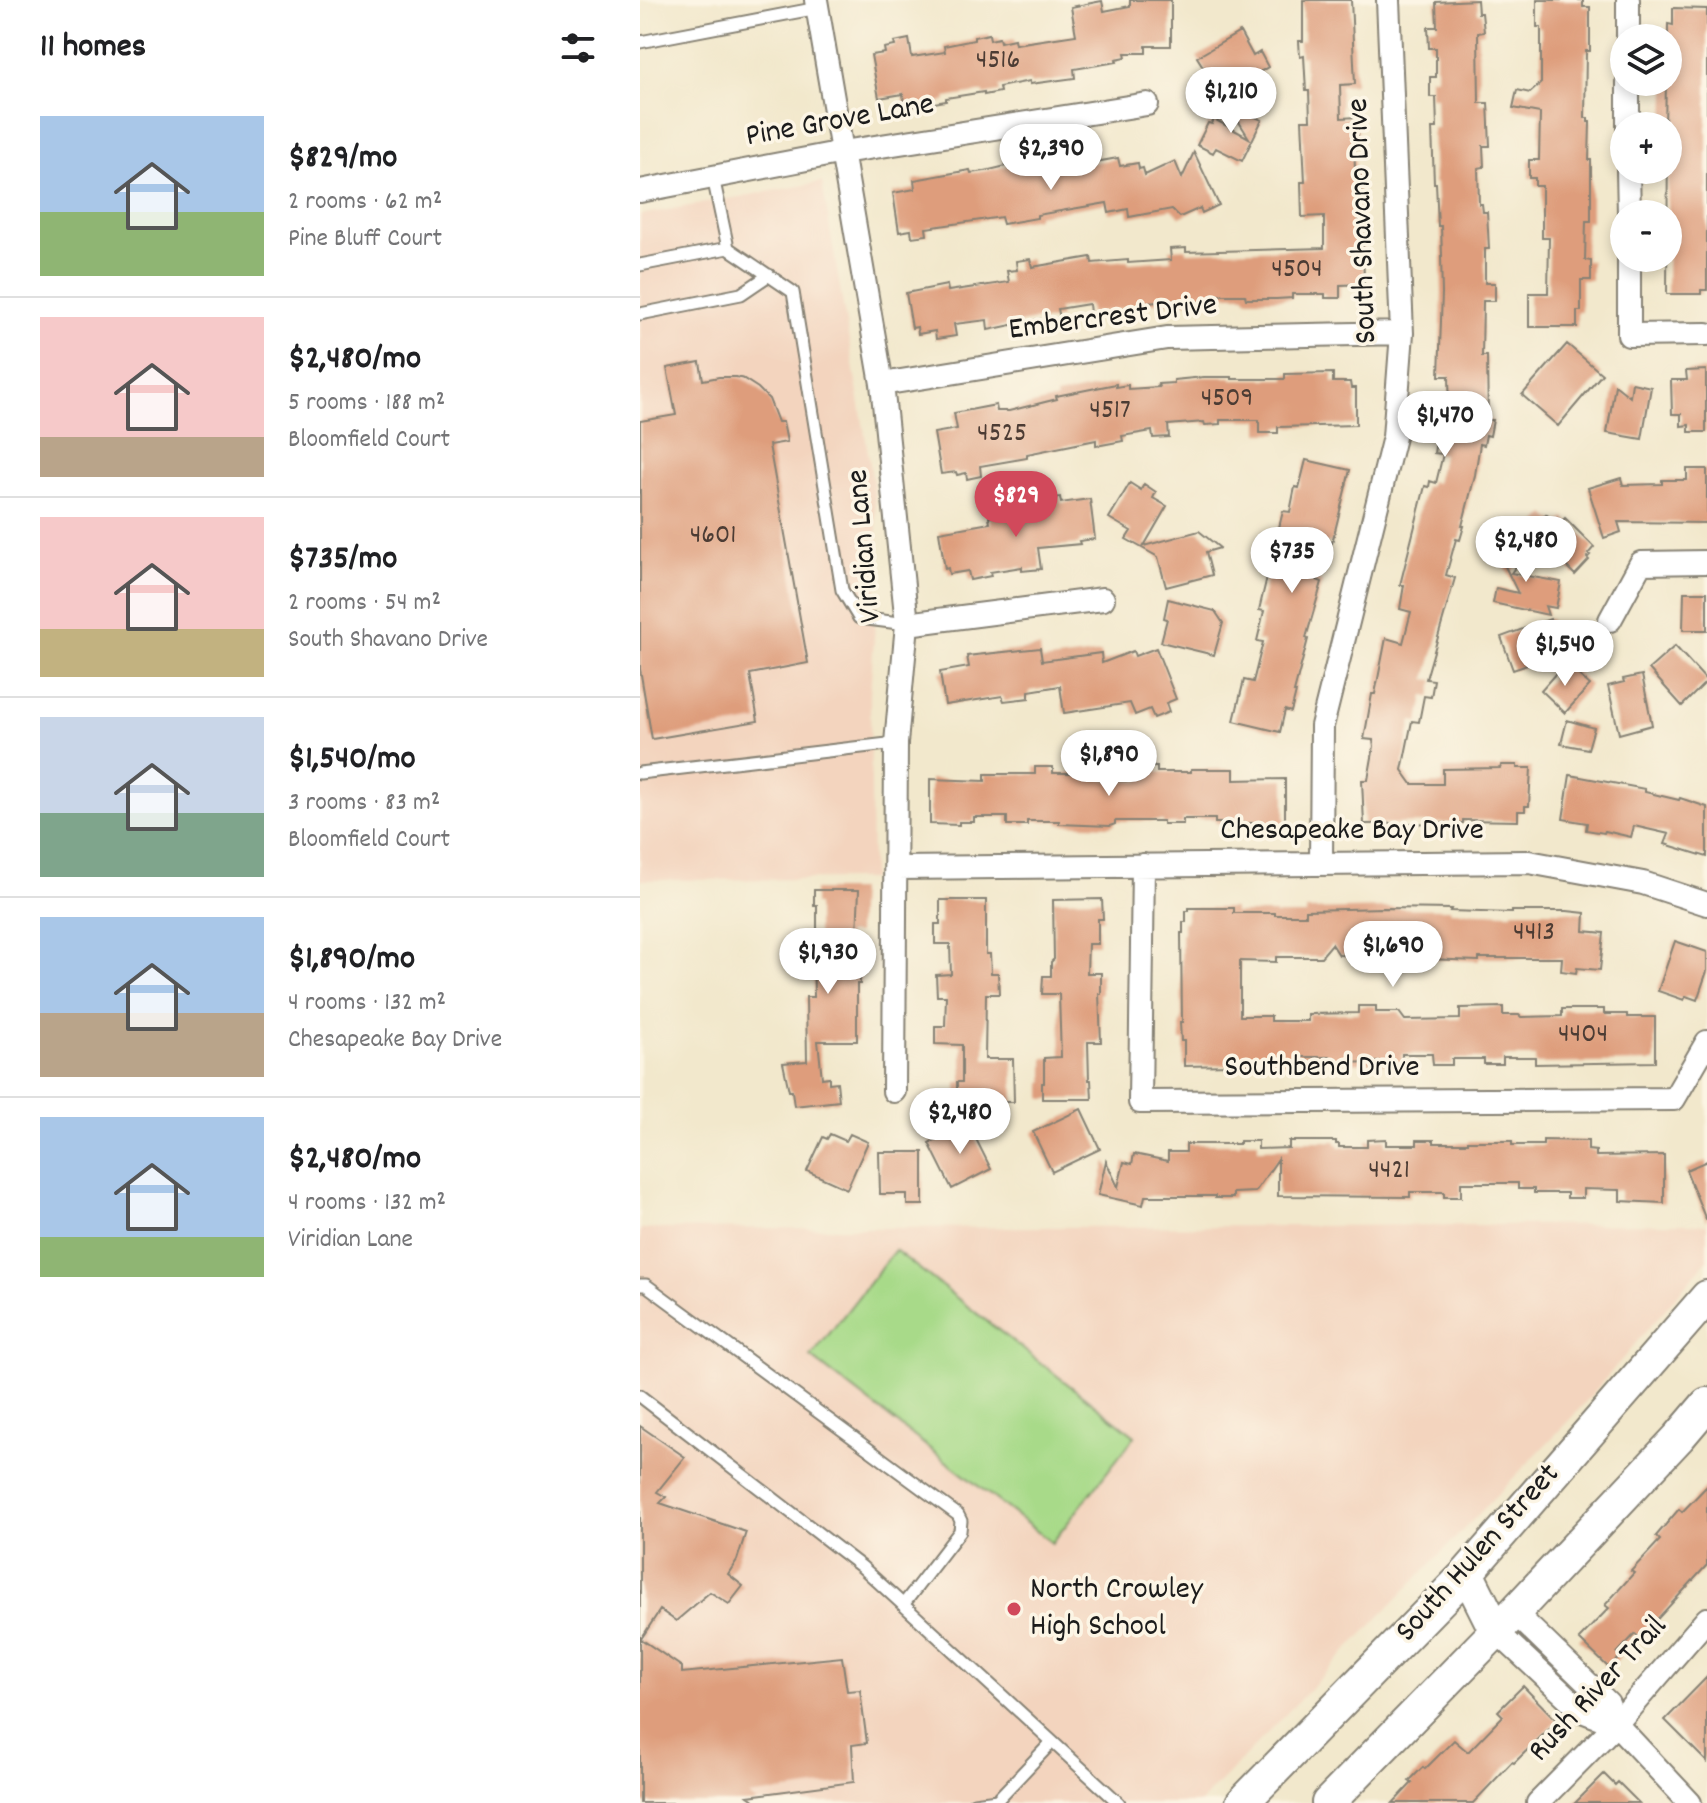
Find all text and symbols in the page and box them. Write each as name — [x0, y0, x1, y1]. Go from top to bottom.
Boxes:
text: 11 homes — [40, 24, 146, 73]
map controls — [1610, 24, 1682, 272]
button: layers — [1610, 24, 1682, 96]
icon: filters — [556, 26, 600, 70]
house number: 4516 — [976, 42, 1020, 82]
pin: $1,210 — [1166, 67, 1296, 135]
text: $1,210 — [1203, 74, 1259, 111]
street label: Pine Grove Lane — [742, 83, 938, 161]
street label: South Shavano Drive — [1337, 97, 1391, 345]
button: + — [1610, 112, 1682, 184]
pin: $2,390 — [986, 124, 1116, 192]
text: $2,390 — [1017, 131, 1085, 168]
text: $829/mo — [288, 135, 397, 184]
icon: home — [104, 148, 200, 244]
text: 2 rooms · 62 m² — [288, 184, 442, 221]
button: − — [1610, 200, 1682, 272]
text: Pine Bluff Court — [288, 221, 442, 258]
house number: 4504 — [1271, 251, 1323, 291]
street label: Embercrest Drive — [1006, 283, 1220, 355]
text: $2,480/mo — [288, 336, 421, 385]
icon: home — [104, 349, 200, 445]
house number: 4509 — [1201, 380, 1253, 420]
text: 5 rooms · 188 m² — [288, 385, 445, 422]
pin: $1,470 — [1380, 391, 1510, 459]
house number: 4517 — [1089, 392, 1131, 432]
text: $1,470 — [1416, 398, 1474, 435]
house number: 4525 — [977, 415, 1027, 455]
text: Bloomfield Court — [288, 422, 450, 459]
street label: Viridian Lane — [836, 467, 896, 625]
pin: $829 — [969, 471, 1063, 539]
text: $829 — [993, 478, 1039, 515]
pin: $2,480 — [1461, 516, 1591, 584]
house number: 4601 — [690, 517, 736, 557]
text: $2,480 — [1494, 523, 1558, 560]
pin: $735 — [1245, 527, 1339, 595]
text: $735 — [1269, 534, 1315, 571]
text: $735/mo — [288, 536, 397, 585]
icon: home — [104, 549, 200, 645]
text: 2 rooms · 54 m² — [288, 585, 441, 622]
pin: $1,540 — [1500, 620, 1630, 688]
text: South Shavano Drive — [288, 622, 488, 659]
text: $1,540 — [1535, 627, 1595, 664]
pin: $1,890 — [1044, 730, 1174, 798]
text: $1,540/mo — [288, 736, 416, 785]
text: $1,890 — [1079, 737, 1139, 774]
icon: home — [104, 749, 200, 845]
text: 3 rooms · 83 m² — [288, 785, 440, 822]
street label: Chesapeake Bay Drive — [1220, 809, 1484, 855]
text: Bloomfield Court — [288, 822, 450, 859]
house number: 4413 — [1513, 914, 1555, 954]
pin: $1,690 — [1328, 921, 1458, 989]
pin: $1,930 — [763, 928, 893, 996]
text: $1,690 — [1362, 928, 1424, 965]
text: $1,930 — [797, 935, 859, 972]
text: $1,890/mo — [288, 936, 415, 985]
icon: home — [104, 949, 200, 1045]
text: 4 rooms · 132 m² — [288, 985, 446, 1022]
house number: 4404 — [1558, 1016, 1608, 1056]
text: Chesapeake Bay Drive — [288, 1022, 502, 1059]
street label: Southbend Drive — [1224, 1046, 1420, 1092]
pin: $2,480 — [895, 1088, 1025, 1156]
text: $2,480 — [928, 1095, 992, 1132]
text: $2,480/mo — [288, 1136, 421, 1185]
icon: home — [104, 1149, 200, 1245]
house number: 4421 — [1368, 1152, 1410, 1192]
text: 4 rooms · 132 m² — [288, 1185, 446, 1222]
text: Viridian Lane — [288, 1222, 413, 1259]
street label: South Hulen Street — [1386, 1454, 1572, 1654]
place label: North Crowley High School — [1030, 1568, 1204, 1651]
marker: North Crowley High School — [1005, 1600, 1023, 1618]
street label: Rush River Trail — [1519, 1606, 1680, 1774]

